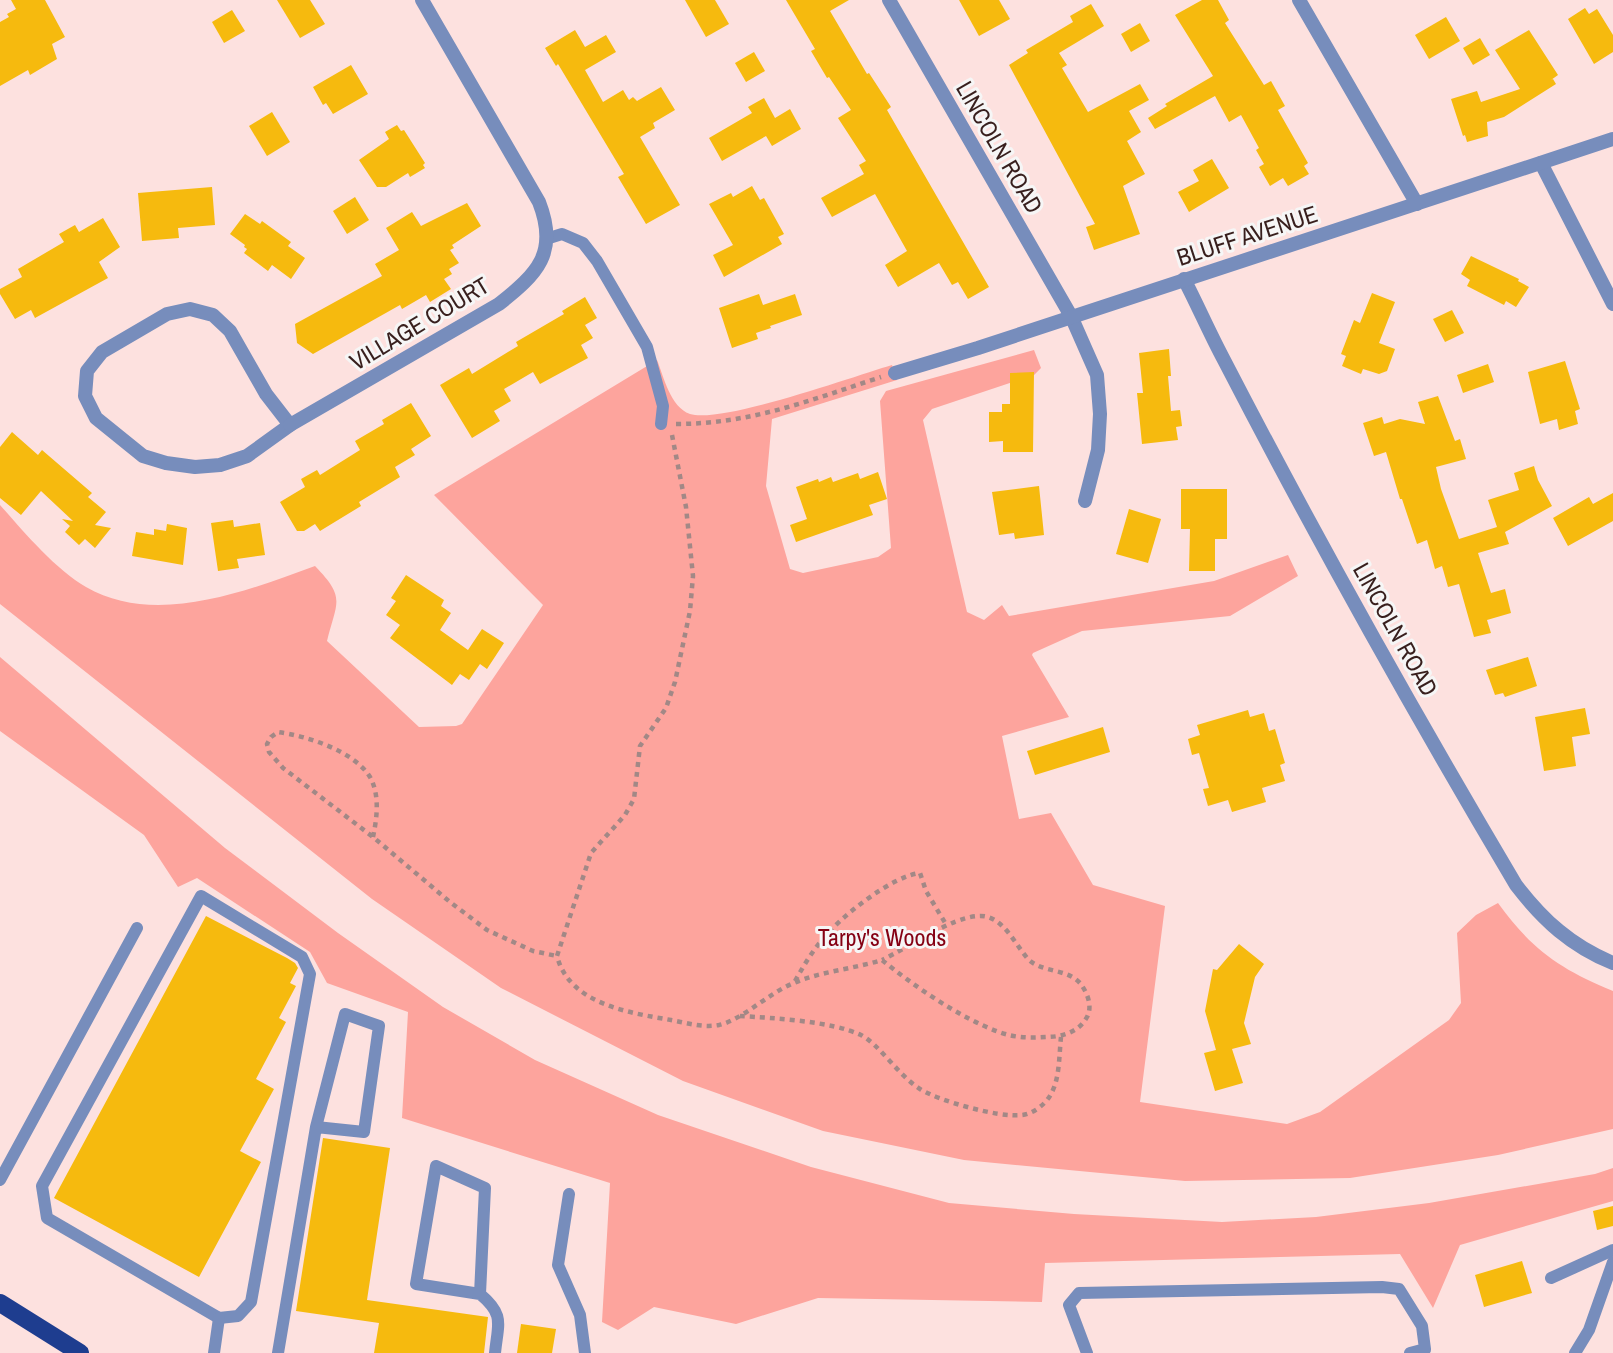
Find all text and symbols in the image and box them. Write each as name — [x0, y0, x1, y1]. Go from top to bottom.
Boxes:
street label: LINCOLN ROAD — [949, 75, 1051, 219]
street label: BLUFF AVENUE — [1173, 197, 1321, 273]
street label: VILLAGE COURT — [343, 269, 495, 377]
street label: LINCOLN ROAD — [1346, 557, 1446, 701]
park label: Tarpy's Woods — [818, 921, 946, 953]

